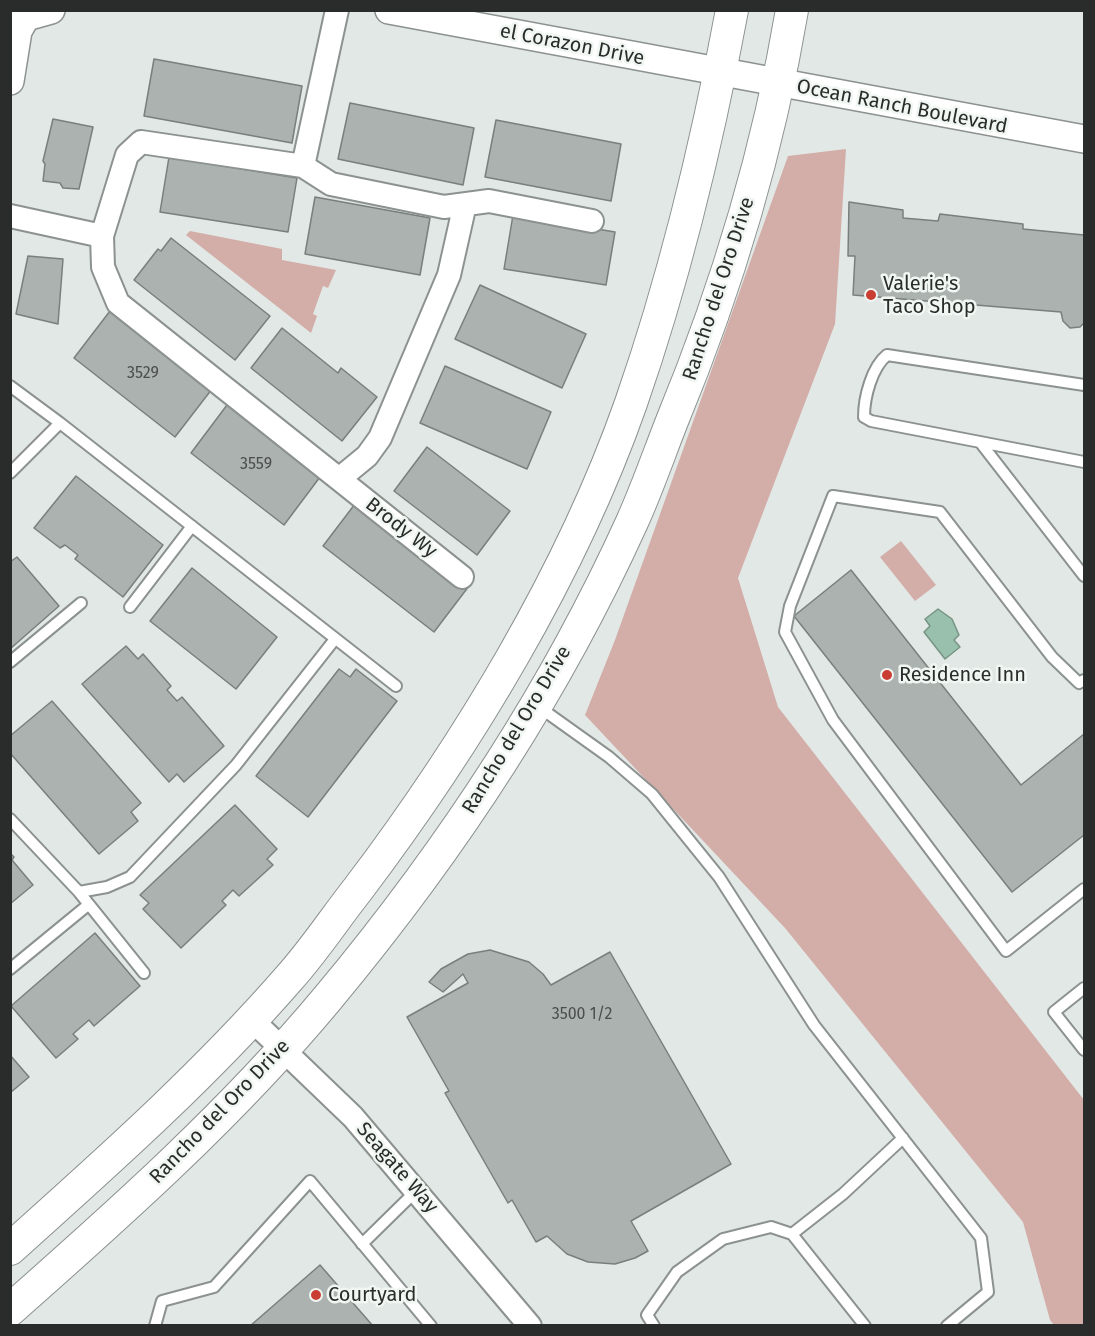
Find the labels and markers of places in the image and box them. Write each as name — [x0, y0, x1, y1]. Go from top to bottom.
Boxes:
place label: Valerie's Taco Shop — [883, 272, 976, 319]
marker: Valerie's Taco Shop — [864, 288, 878, 302]
place label: Residence Inn — [899, 663, 1026, 687]
marker: Residence Inn — [880, 668, 894, 682]
place label: Courtyard — [328, 1283, 416, 1307]
marker: Courtyard — [309, 1288, 323, 1302]

